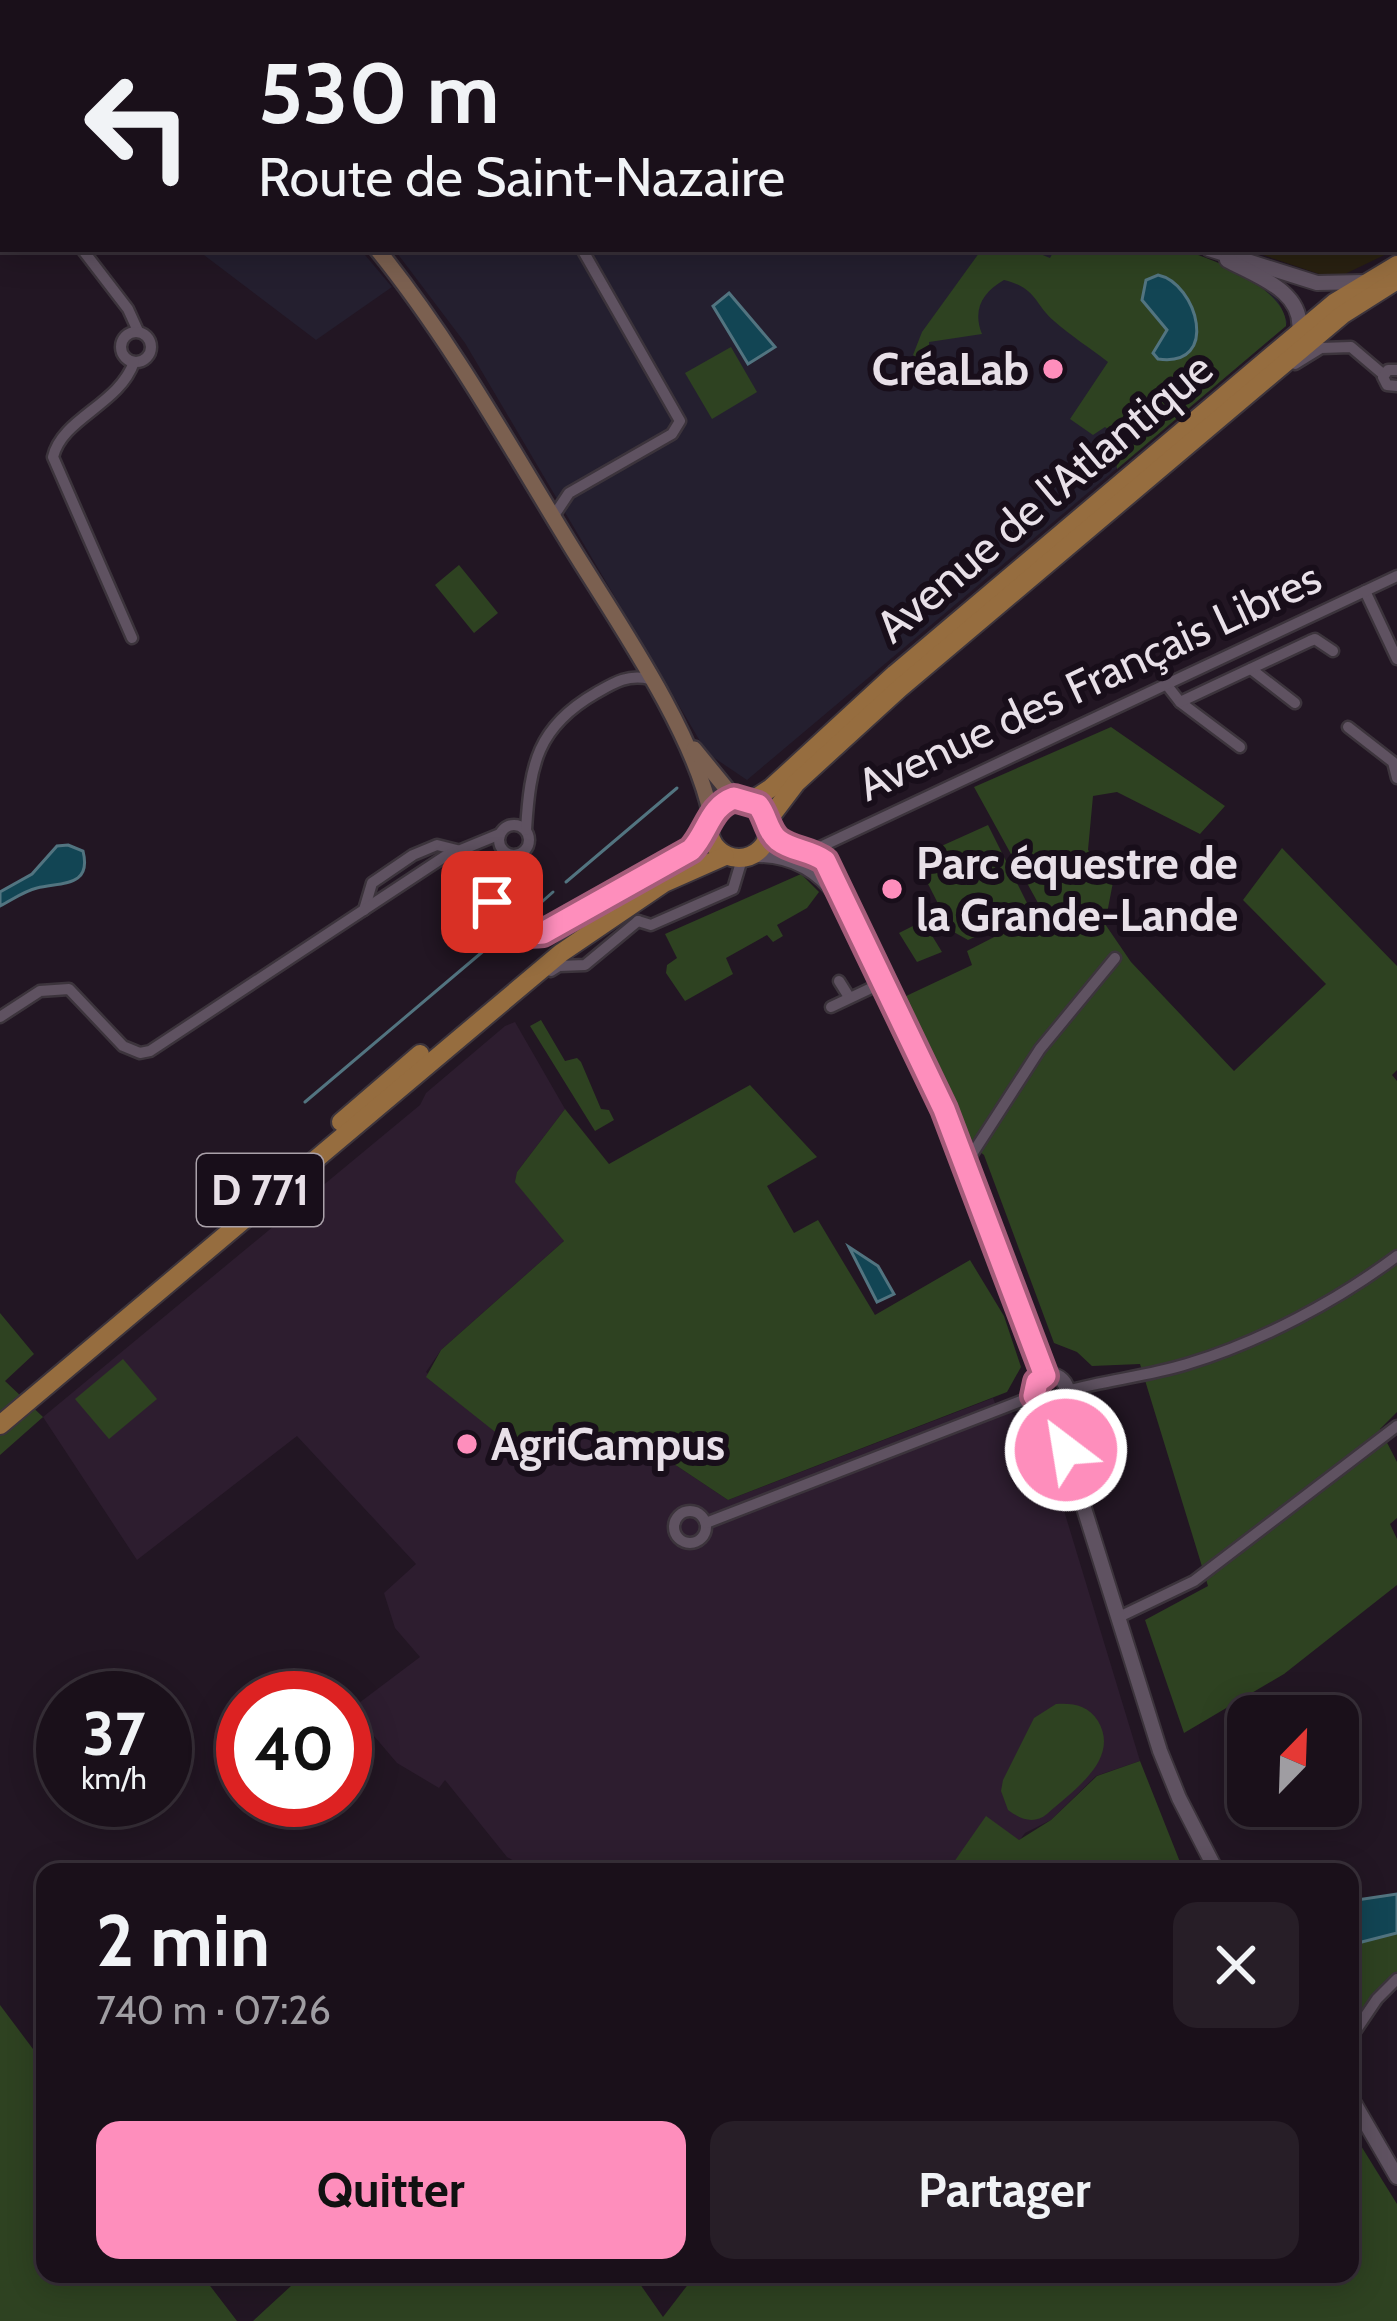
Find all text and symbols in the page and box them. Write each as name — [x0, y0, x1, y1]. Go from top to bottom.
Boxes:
text: 530 m — [258, 42, 500, 144]
icon: left — [60, 48, 216, 204]
text: Route de Saint-Nazaire — [258, 144, 785, 210]
street label: Avenue de l'Atlantique — [865, 341, 1223, 653]
place label: CréaLab — [872, 342, 1029, 396]
marker: CréaLab — [1040, 356, 1066, 382]
street label: Avenue des Français Libres — [849, 550, 1329, 812]
place label: Parc équestre de la Grande-Lande — [916, 836, 1238, 942]
pin — [441, 851, 543, 953]
icon: arrive — [459, 869, 525, 935]
marker: Parc équestre de la Grande-Lande — [879, 876, 905, 902]
road number: D 771 — [197, 1154, 323, 1226]
position arrow — [1003, 1387, 1129, 1513]
place label: AgriCampus — [491, 1417, 725, 1471]
marker: AgriCampus — [454, 1431, 480, 1457]
speed limit sign: 40 — [216, 1671, 372, 1827]
north arrow — [1227, 1695, 1359, 1827]
map controls — [1227, 1695, 1359, 1827]
text: 37 — [83, 1697, 145, 1770]
text: km/h — [81, 1760, 147, 1797]
text: 2 min — [96, 1897, 270, 1984]
button: close — [1173, 1902, 1299, 2028]
text: 740 m · 07:26 — [96, 1986, 331, 2034]
button: Quitter — [96, 2121, 686, 2259]
button: Partager — [710, 2121, 1299, 2259]

